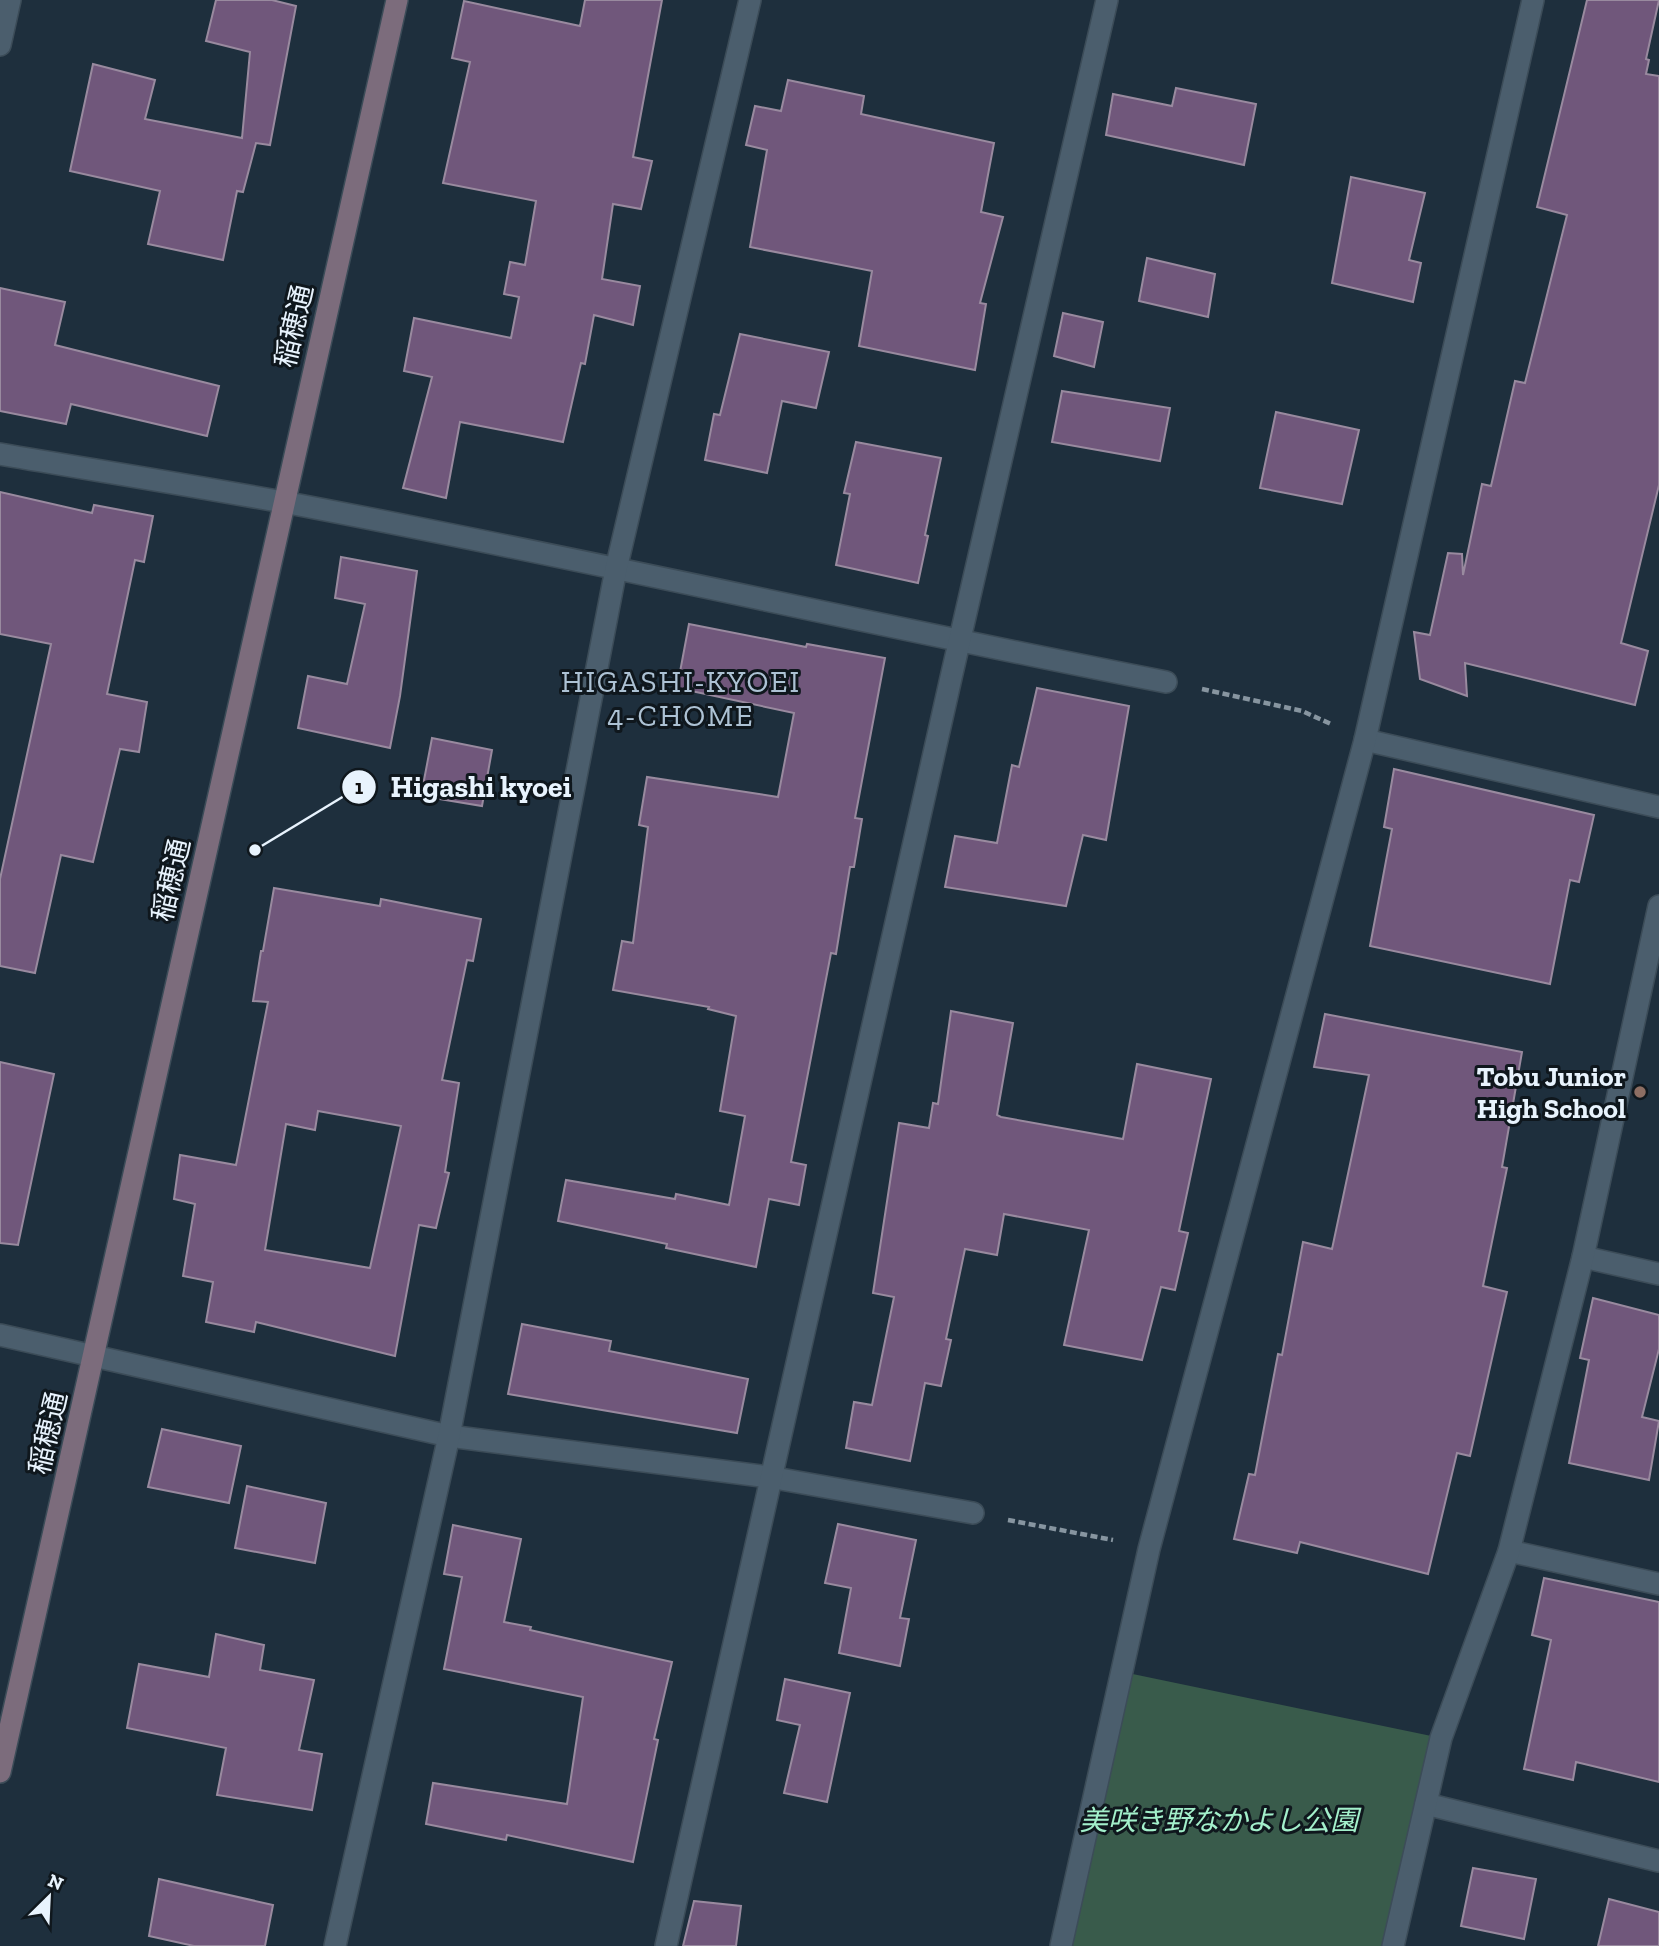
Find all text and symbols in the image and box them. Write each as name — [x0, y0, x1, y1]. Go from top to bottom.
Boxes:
street label: 稲穂通 — [268, 281, 320, 371]
district label: HIGASHI-KYOEI 4-CHOME — [561, 664, 801, 734]
callout: Higashi kyoei — [342, 761, 585, 812]
text: Higashi kyoei — [391, 769, 571, 805]
text: 1 — [355, 774, 364, 799]
street label: 稲穂通 — [145, 835, 197, 925]
place label: Tobu Junior High School — [1476, 1060, 1626, 1125]
marker: Tobu Junior High School — [1632, 1084, 1648, 1100]
street label: 稲穂通 — [22, 1388, 74, 1478]
park label: 美咲き野なかよし公園 — [1080, 1804, 1362, 1837]
north arrow — [14, 1862, 84, 1932]
text: N — [44, 1868, 67, 1895]

